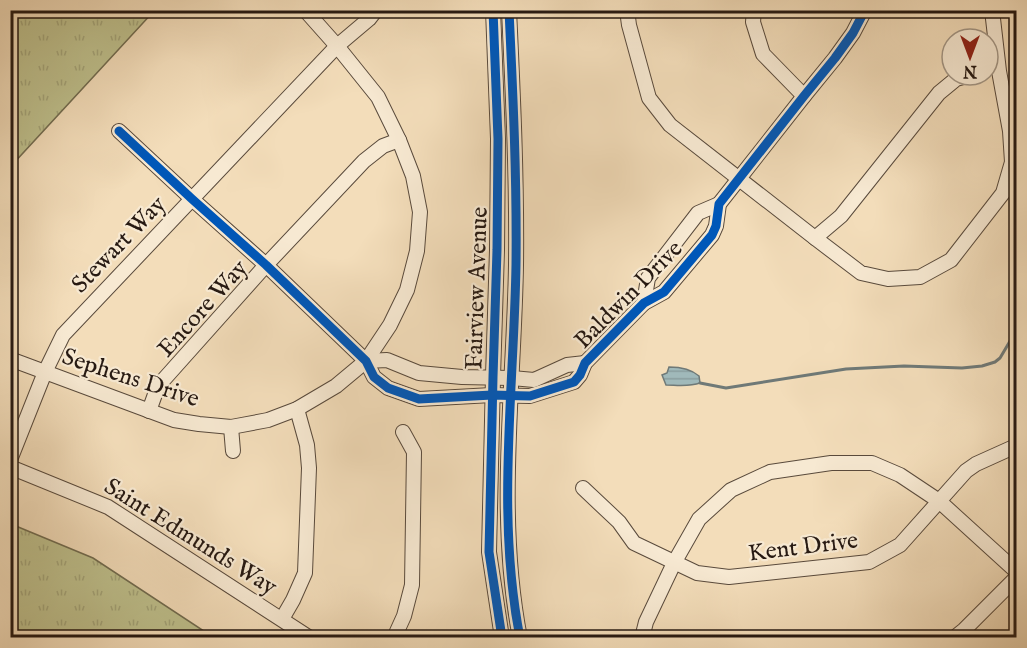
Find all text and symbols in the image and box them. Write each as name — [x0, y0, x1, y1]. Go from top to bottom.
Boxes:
north arrow — [940, 27, 1000, 87]
text: N — [963, 60, 978, 80]
street label: Stewart Way — [65, 190, 173, 300]
street label: Fairview Avenue — [459, 206, 496, 370]
street label: Baldwin Drive — [568, 234, 690, 356]
street label: Encore Way — [151, 254, 255, 364]
street label: Sephens Drive — [58, 342, 203, 415]
street label: Saint Edmunds Way — [98, 472, 283, 603]
street label: Kent Drive — [746, 525, 860, 570]

